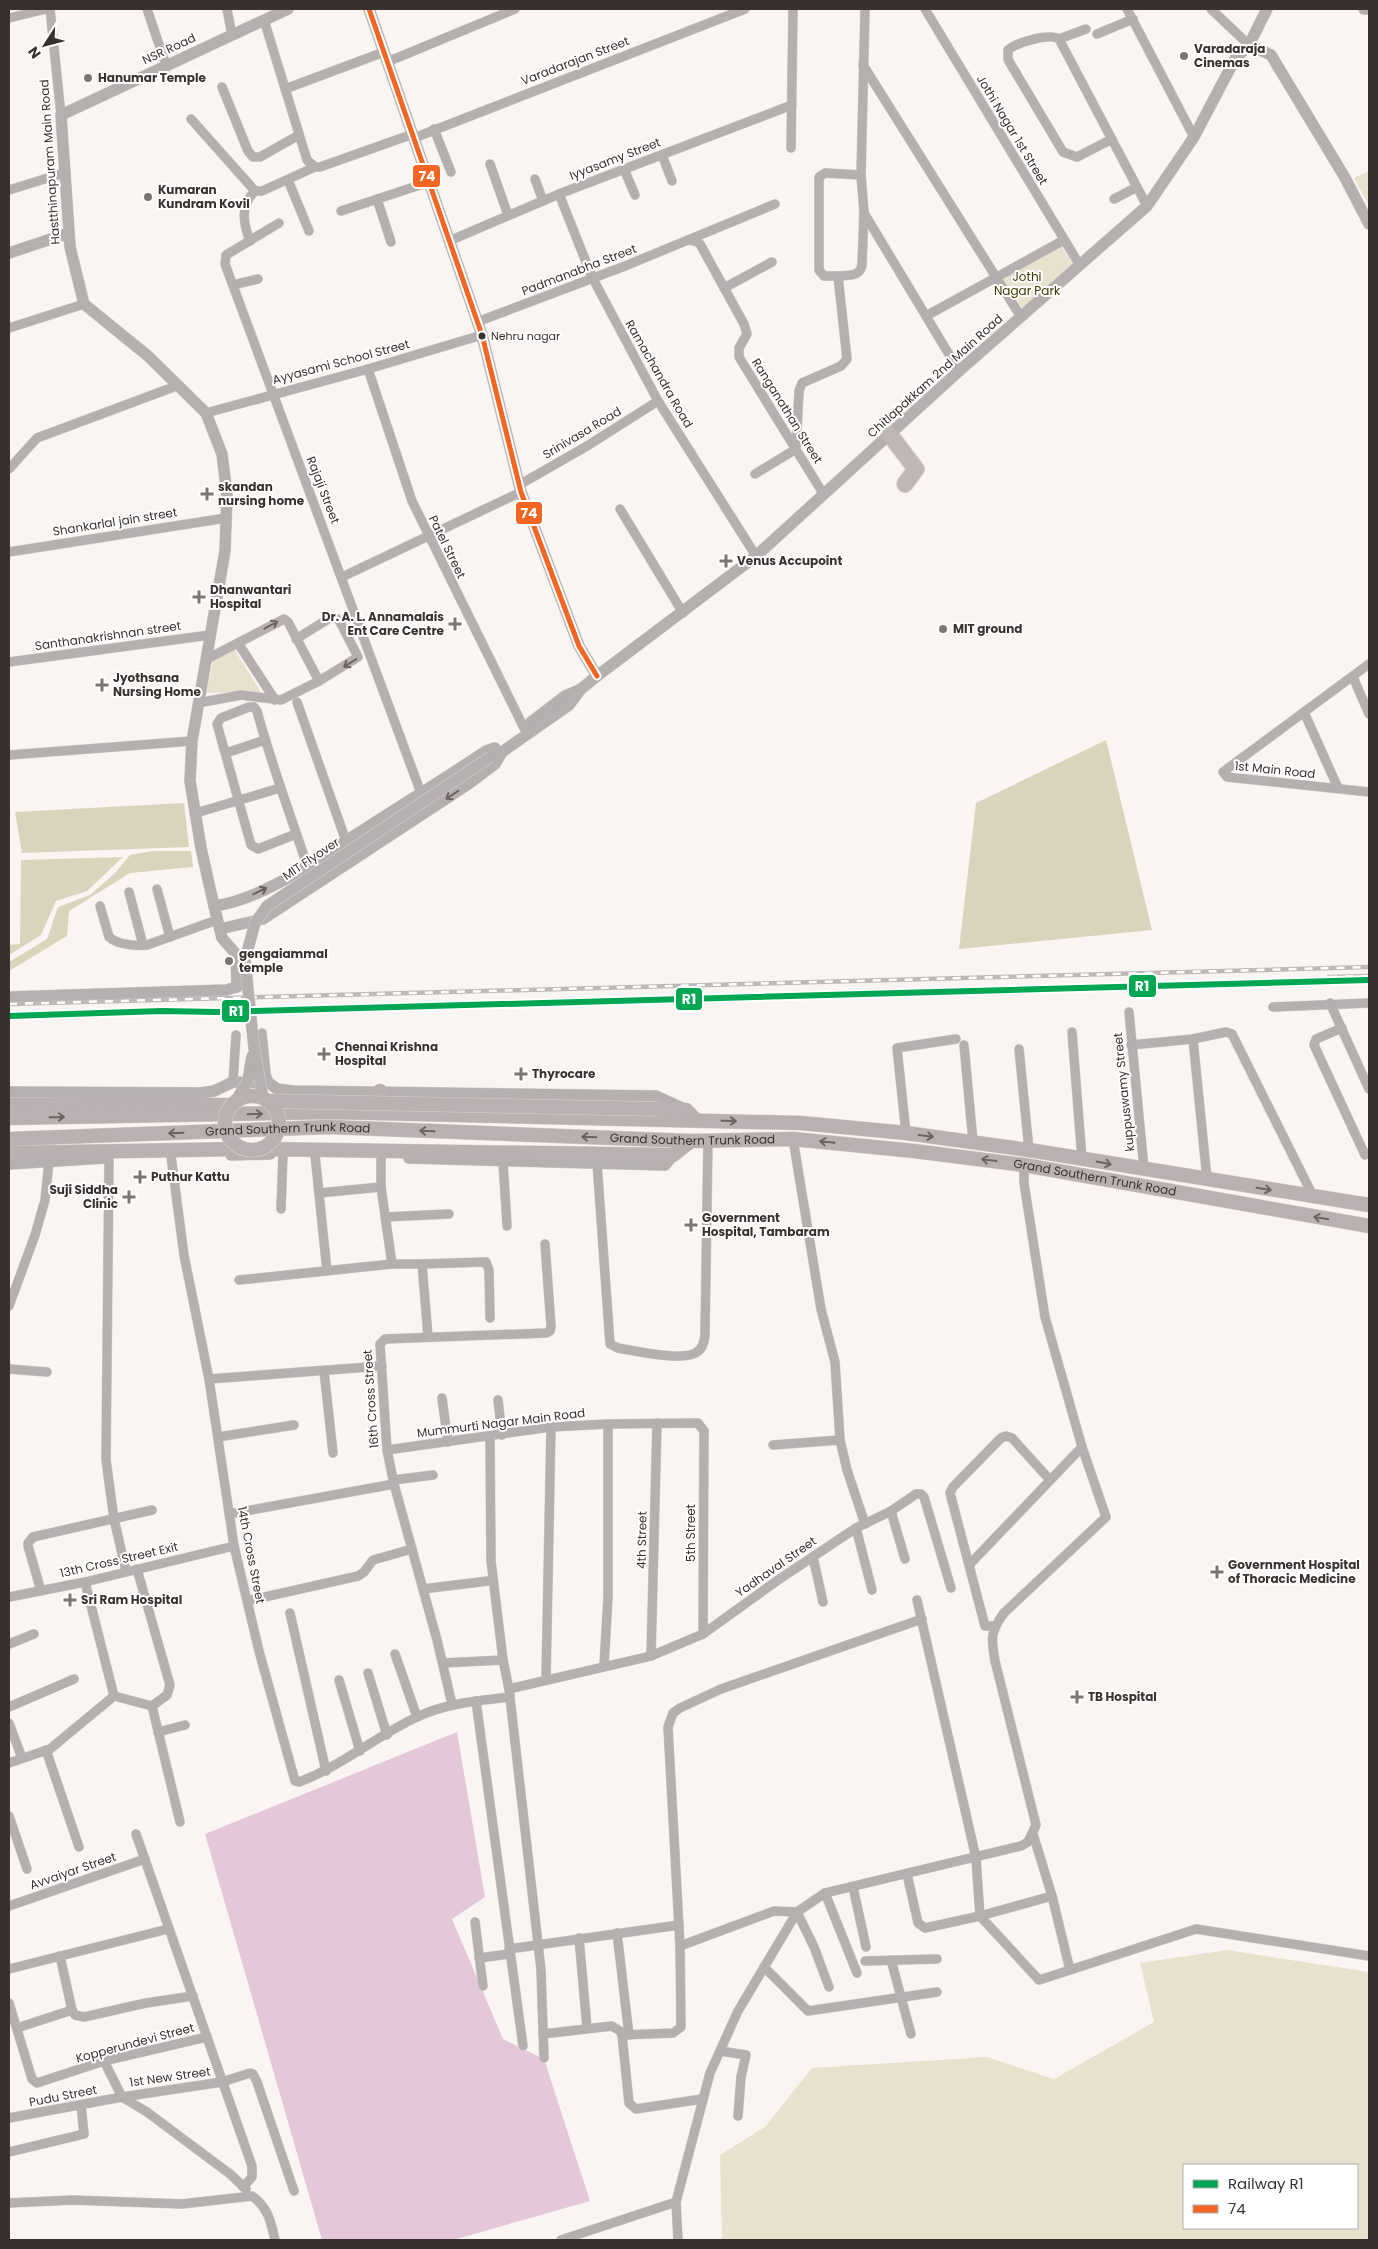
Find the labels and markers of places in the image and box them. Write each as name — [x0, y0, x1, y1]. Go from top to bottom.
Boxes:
place label: Varadaraja Cinemas — [1194, 40, 1265, 71]
marker: Varadaraja Cinemas — [1178, 50, 1190, 62]
place label: Hanumar Temple — [98, 69, 207, 86]
marker: Hanumar Temple — [82, 72, 94, 84]
place label: Kumaran Kundram Kovil — [158, 181, 250, 212]
marker: Kumaran Kundram Kovil — [142, 191, 154, 203]
place label: Nehru nagar — [491, 328, 560, 344]
marker: Nehru nagar — [477, 331, 487, 341]
place label: skandan nursing home — [218, 478, 305, 509]
marker: skandan nursing home — [200, 487, 214, 501]
place label: Venus Accupoint — [737, 552, 842, 569]
marker: Venus Accupoint — [719, 554, 733, 568]
place label: Dhanwantari Hospital — [210, 581, 291, 612]
marker: Dhanwantari Hospital — [192, 590, 206, 604]
place label: Dr. A. L. Annamalais Ent Care Centre — [322, 608, 445, 639]
marker: Dr. A. L. Annamalais Ent Care Centre — [448, 617, 462, 631]
place label: MIT ground — [953, 620, 1022, 637]
marker: MIT ground — [937, 623, 949, 635]
place label: Jyothsana Nursing Home — [113, 669, 201, 700]
marker: Jyothsana Nursing Home — [95, 678, 109, 692]
place label: gengaiammal temple — [239, 945, 328, 976]
marker: gengaiammal temple — [223, 955, 235, 967]
place label: Chennai Krishna Hospital — [335, 1038, 438, 1069]
marker: Chennai Krishna Hospital — [317, 1047, 331, 1061]
place label: Thyrocare — [532, 1065, 596, 1082]
marker: Thyrocare — [514, 1067, 528, 1081]
place label: Puthur Kattu — [151, 1168, 230, 1185]
marker: Puthur Kattu — [133, 1170, 147, 1184]
place label: Suji Siddha Clinic — [49, 1181, 118, 1212]
marker: Suji Siddha Clinic — [122, 1190, 136, 1204]
place label: Government Hospital, Tambaram — [702, 1209, 830, 1240]
marker: Government Hospital, Tambaram — [684, 1218, 698, 1232]
place label: Government Hospital of Thoracic Medicine — [1228, 1556, 1360, 1587]
marker: Government Hospital of Thoracic Medicine — [1210, 1565, 1224, 1579]
place label: Sri Ram Hospital — [81, 1591, 182, 1608]
marker: Sri Ram Hospital — [63, 1593, 77, 1607]
place label: TB Hospital — [1088, 1688, 1157, 1705]
marker: TB Hospital — [1070, 1690, 1084, 1704]

